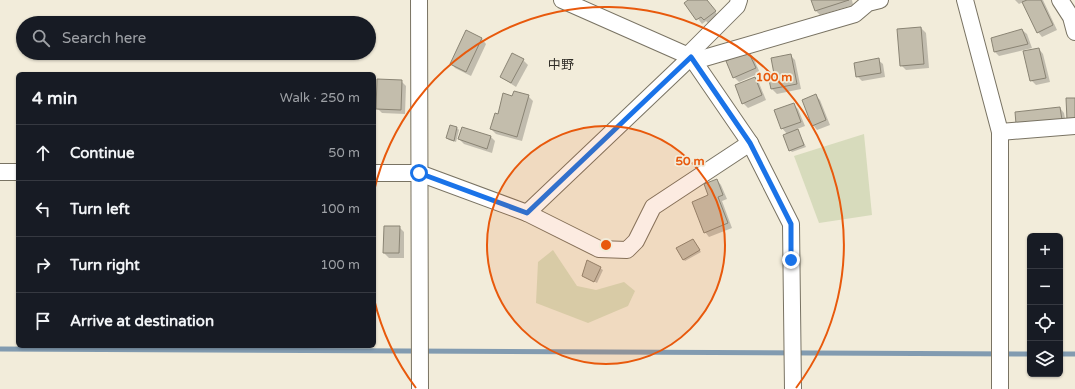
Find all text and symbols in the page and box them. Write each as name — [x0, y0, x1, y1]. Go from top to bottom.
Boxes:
search box — [16, 16, 376, 60]
icon: search — [30, 27, 52, 49]
text: Search here — [62, 29, 146, 47]
district label: 中野 — [548, 57, 574, 73]
text: 100 m — [756, 70, 792, 84]
text: 4 min — [32, 88, 77, 109]
text: Walk · 250 m — [280, 90, 360, 106]
icon: ahead — [32, 142, 54, 164]
text: Continue — [70, 144, 134, 162]
text: 50 m — [328, 145, 360, 161]
text: 50 m — [675, 154, 705, 168]
route start — [410, 164, 428, 182]
icon: left — [32, 198, 54, 220]
text: Turn left — [70, 200, 130, 218]
text: 100 m — [320, 201, 360, 217]
map controls — [1027, 233, 1063, 377]
button: + — [1027, 233, 1063, 269]
centre of rings — [599, 238, 613, 252]
route end — [782, 251, 800, 269]
icon: right — [32, 254, 54, 276]
text: Turn right — [70, 256, 140, 274]
text: 100 m — [320, 257, 360, 273]
button: − — [1027, 269, 1063, 305]
button: locate — [1027, 305, 1063, 341]
icon: arrive — [32, 310, 54, 332]
text: Arrive at destination — [70, 312, 214, 330]
button: layers — [1027, 341, 1063, 377]

